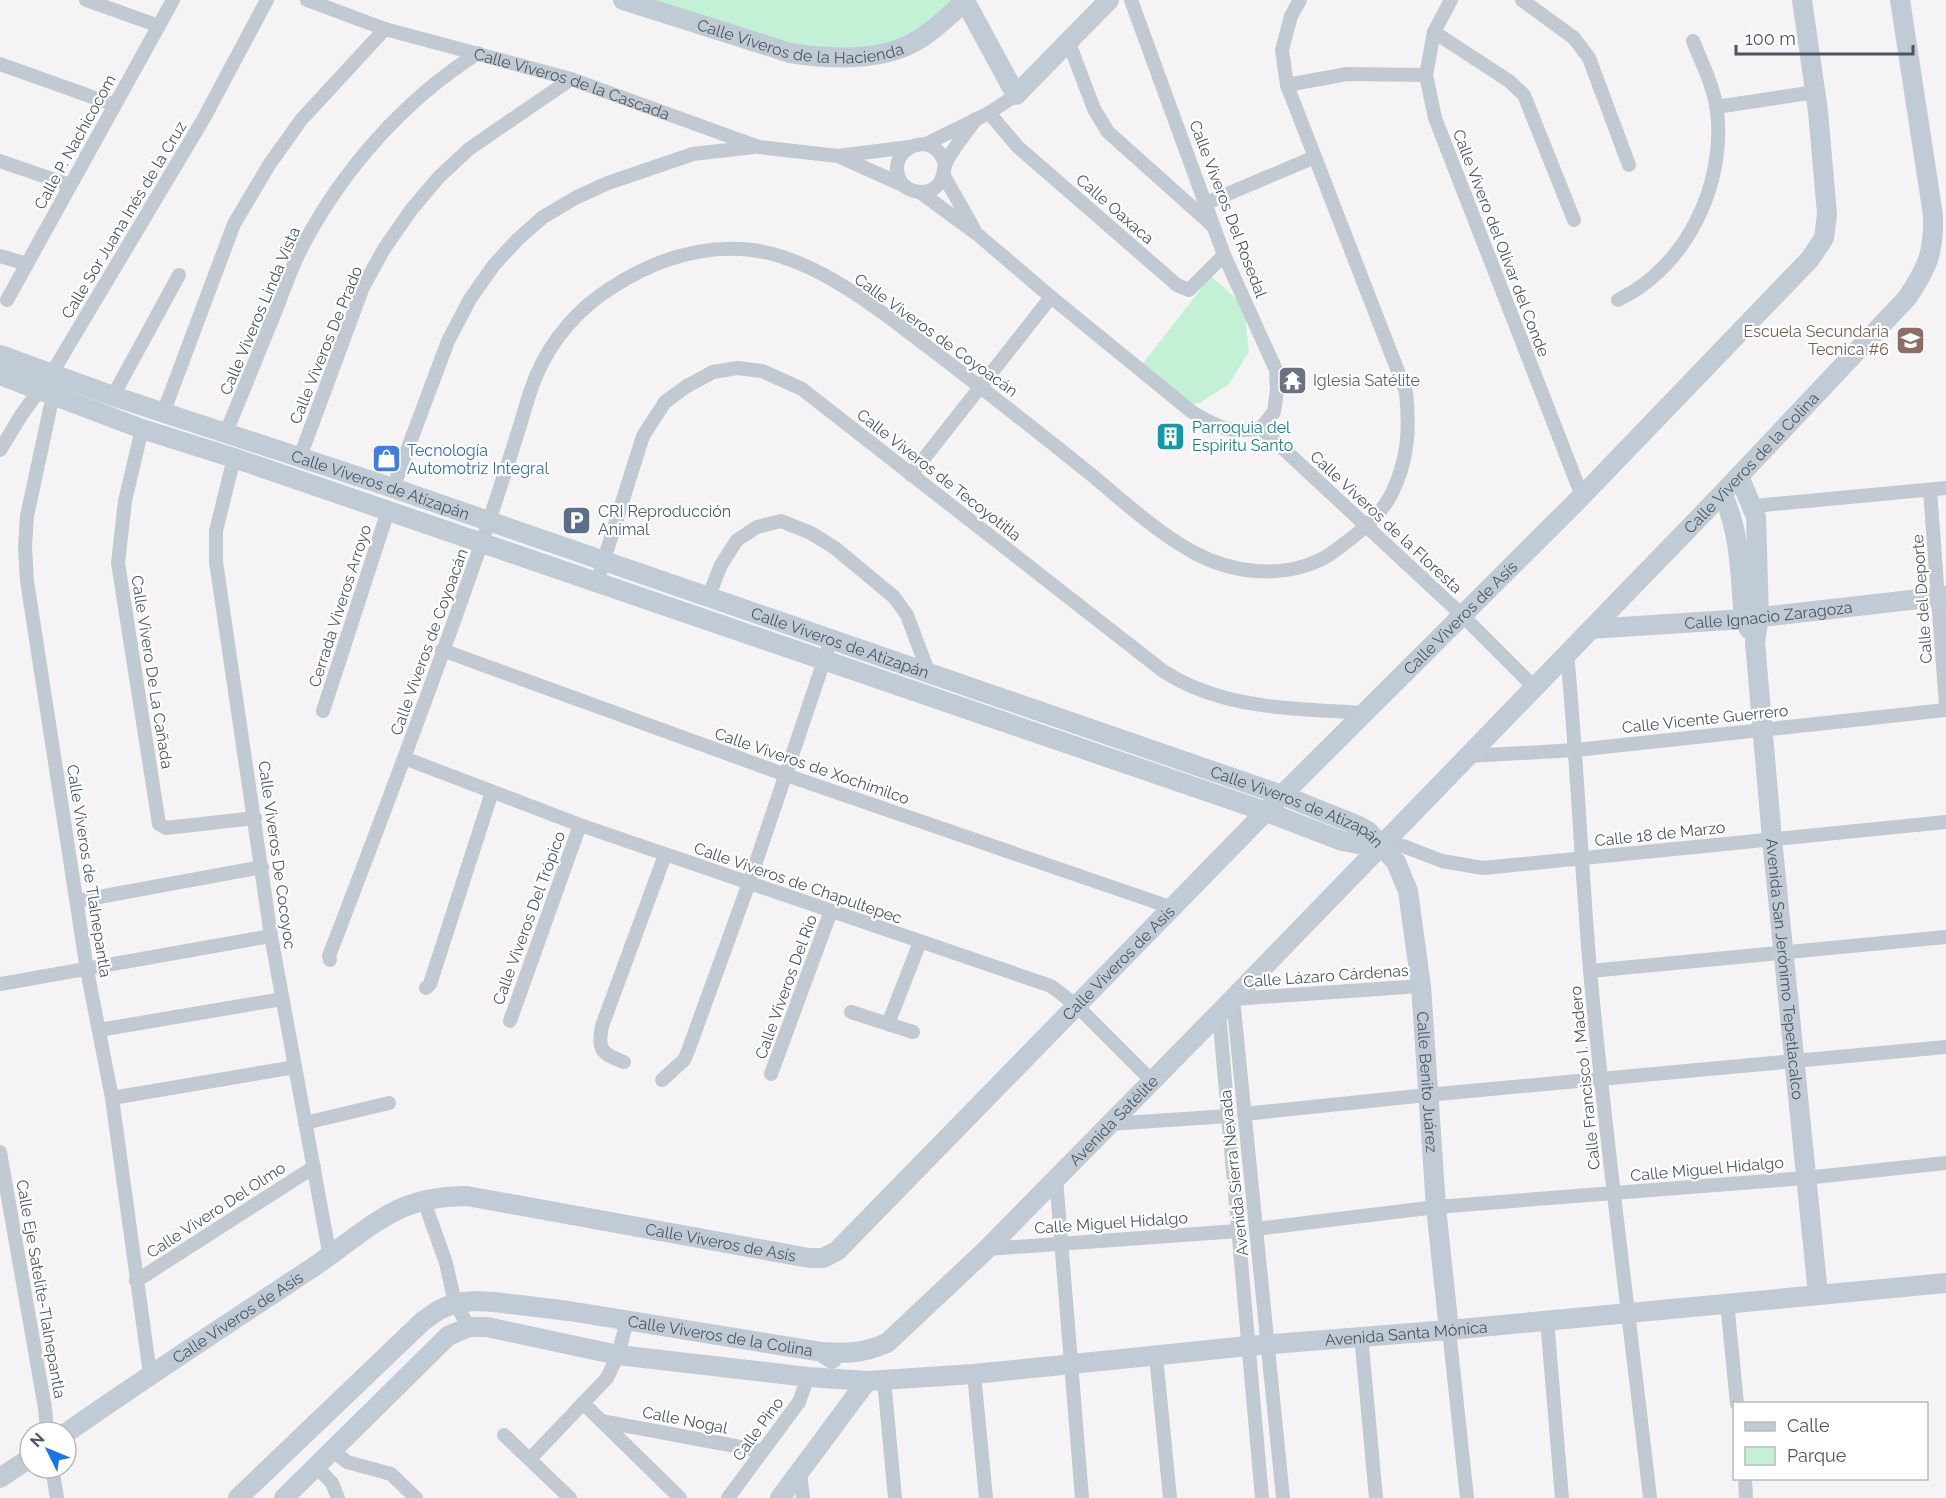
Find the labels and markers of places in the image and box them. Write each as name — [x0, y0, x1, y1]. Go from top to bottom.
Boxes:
place label: Escuela Secundaria Tecnica #6 — [1744, 322, 1889, 359]
school or university icon: Escuela Secundaria Tecnica #6 — [1894, 324, 1926, 356]
temple icon: Iglesia Satélite — [1276, 364, 1308, 396]
place label: Iglesia Satélite — [1313, 371, 1420, 390]
place label: Parroquia del Espiritu Santo — [1192, 418, 1293, 455]
building icon: Parroquia del Espiritu Santo — [1155, 420, 1187, 452]
place label: Tecnología Automotriz Integral — [407, 441, 549, 478]
shop icon: Tecnología Automotriz Integral — [370, 443, 402, 475]
place label: CRI Reproducción Animal — [598, 502, 731, 539]
parking icon: CRI Reproducción Animal — [561, 504, 593, 536]

